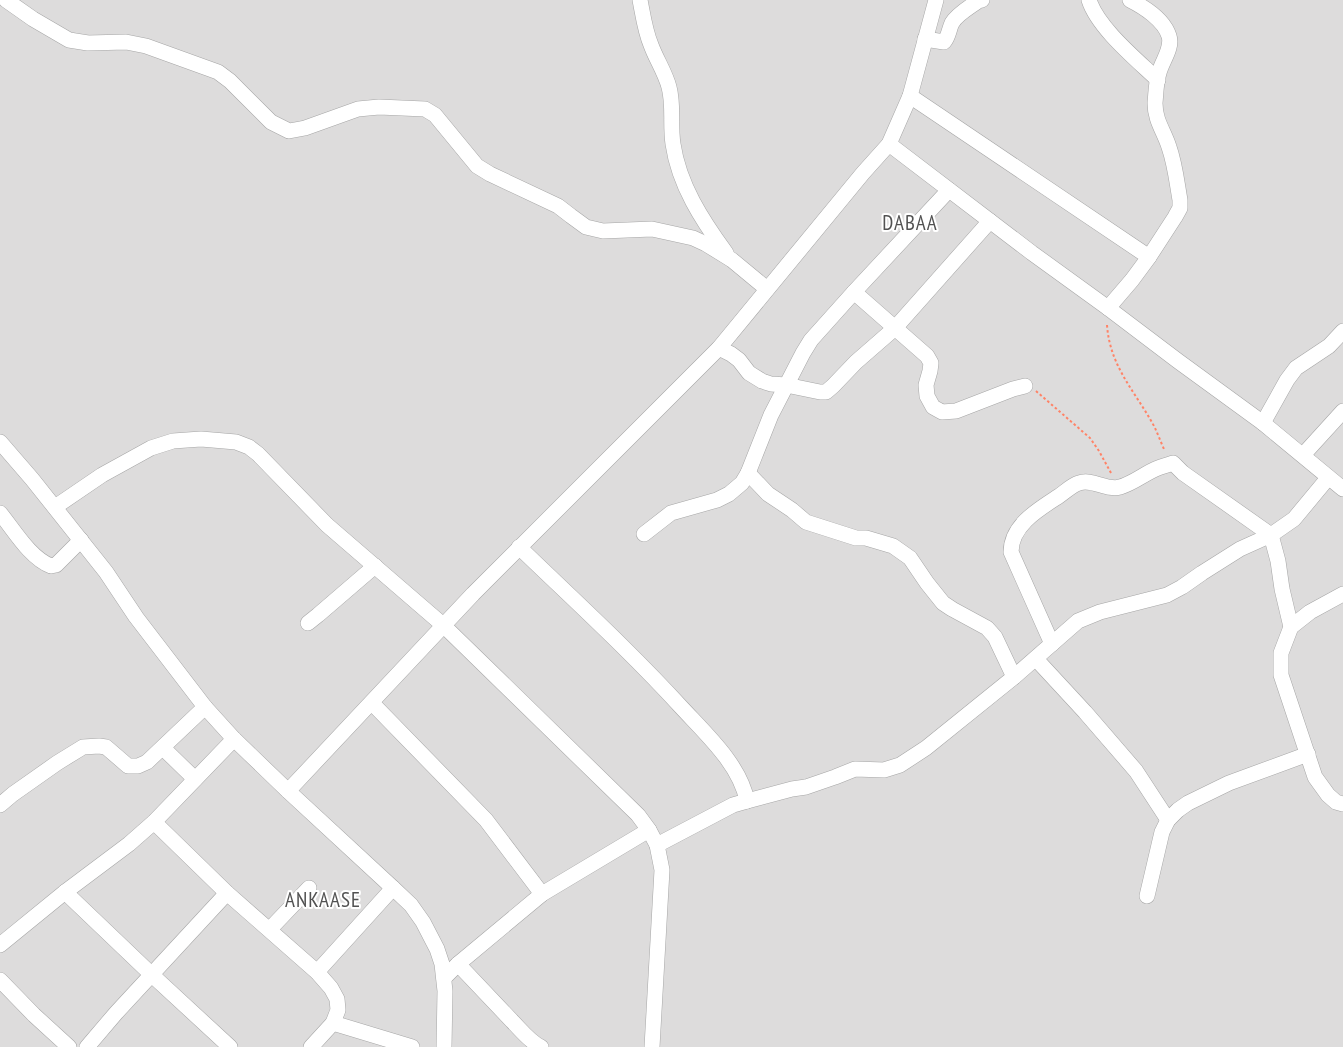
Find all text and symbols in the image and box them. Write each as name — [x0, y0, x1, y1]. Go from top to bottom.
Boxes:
district label: DABAA — [882, 209, 938, 236]
district label: ANKAASE — [285, 886, 361, 913]

